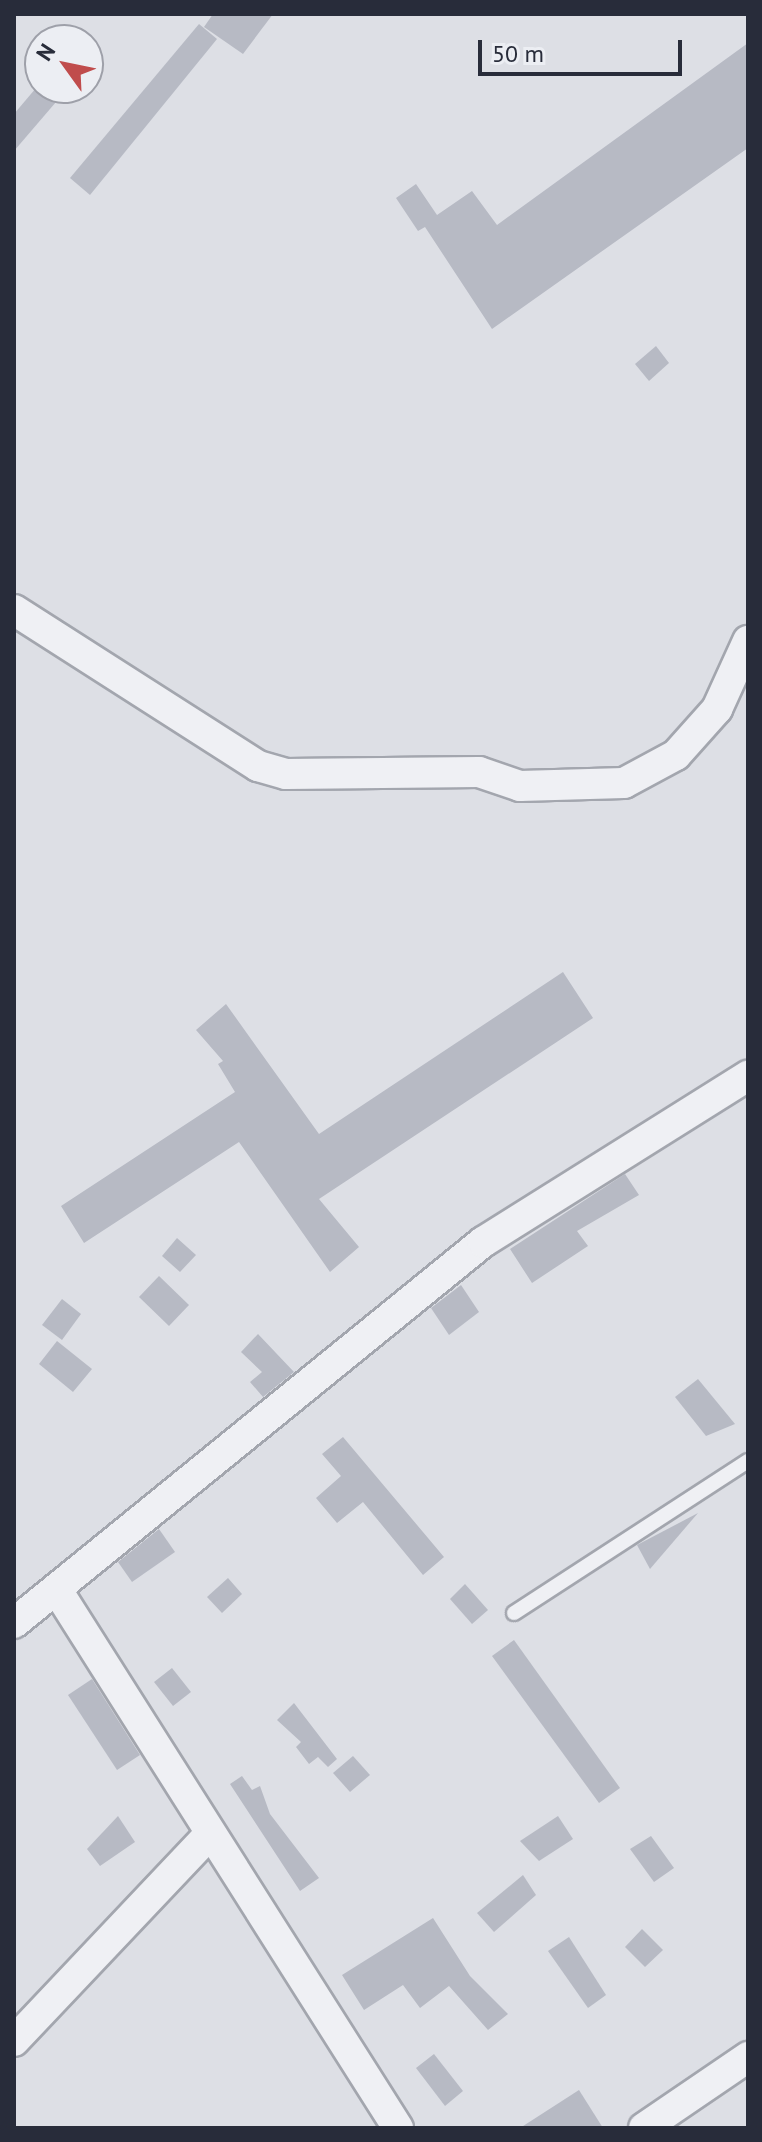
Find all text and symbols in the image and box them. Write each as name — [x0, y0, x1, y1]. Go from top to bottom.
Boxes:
north arrow — [24, 24, 104, 104]
scale bar — [482, 24, 686, 74]
text: N — [30, 38, 61, 66]
text: 50 m — [492, 38, 544, 69]

